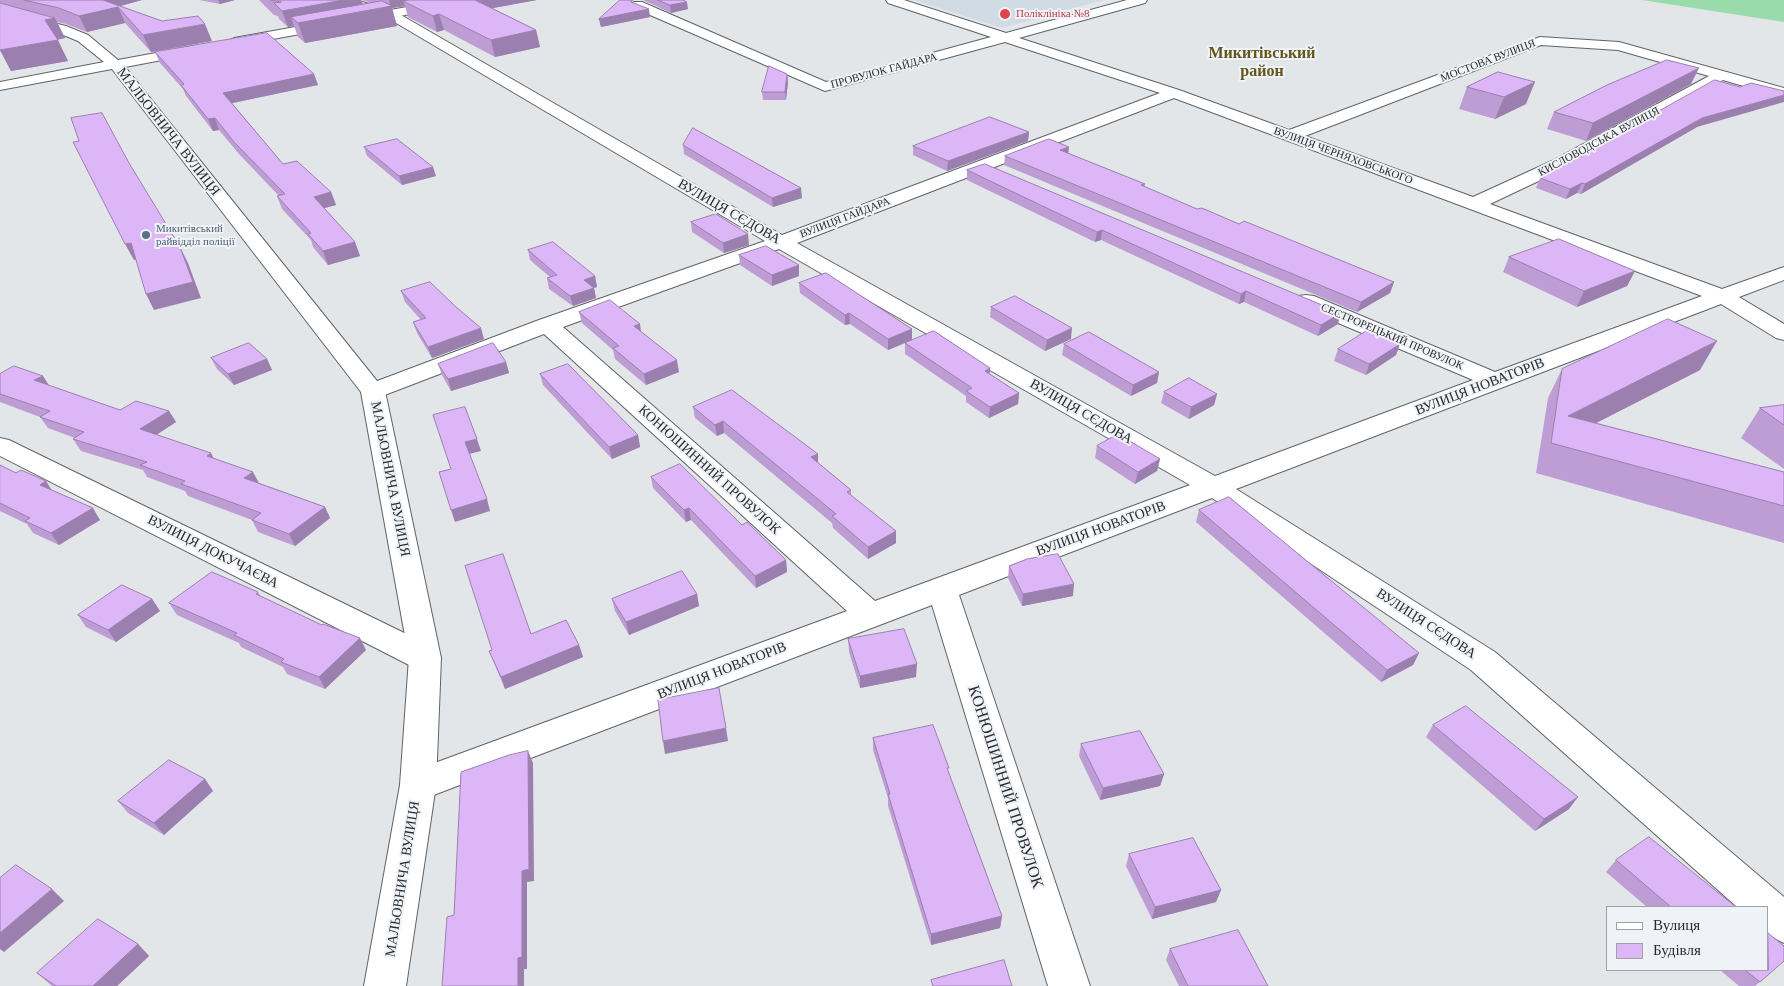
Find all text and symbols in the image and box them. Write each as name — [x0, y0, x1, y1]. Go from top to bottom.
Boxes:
marker: Поліклініка №8 — [998, 7, 1012, 21]
place label: Поліклініка №8 — [1016, 7, 1089, 21]
street label: МОСТОВА ВУЛИЦЯ — [1439, 37, 1537, 85]
district label: Микитівський район — [1208, 44, 1316, 82]
street label: ПРОВУЛОК ГАЙДАРА — [829, 50, 939, 92]
street label: МАЛЬОВНИЧА ВУЛИЦЯ — [113, 65, 223, 199]
street label: КИСЛОВОДСЬКА ВУЛИЦЯ — [1536, 104, 1662, 180]
street label: ВУЛИЦЯ ЧЕРНЯХОВСЬКОГО — [1272, 125, 1414, 187]
street label: ВУЛИЦЯ СЄДОВА — [675, 176, 783, 248]
street label: ВУЛИЦЯ ГАЙДАРА — [798, 195, 892, 241]
place label: Микитівський райвідділ поліції — [156, 222, 235, 248]
marker: Микитівський райвідділ поліції — [140, 229, 152, 241]
street label: СЕСТРОРЕЦЬКИЙ ПРОВУЛОК — [1319, 301, 1465, 373]
street label: ВУЛИЦЯ НОВАТОРІВ — [1413, 355, 1547, 419]
street label: ВУЛИЦЯ СЄДОВА — [1027, 376, 1135, 448]
street label: МАЛЬОВНИЧА ВУЛИЦЯ — [367, 400, 413, 558]
street label: КОНЮШИННИЙ ПРОВУЛОК — [634, 402, 784, 538]
street label: ВУЛИЦЯ НОВАТОРІВ — [1034, 498, 1168, 560]
street label: ВУЛИЦЯ ДОКУЧАЄВА — [145, 512, 281, 592]
street label: ВУЛИЦЯ СЄДОВА — [1373, 585, 1479, 663]
street label: ВУЛИЦЯ НОВАТОРІВ — [655, 639, 789, 703]
street label: КОНЮШИННИЙ ПРОВУЛОК — [963, 683, 1047, 891]
street label: МАЛЬОВНИЧА ВУЛИЦЯ — [382, 800, 424, 958]
legend — [1606, 906, 1769, 971]
text: Вулиця — [1653, 917, 1700, 933]
text: Будівля — [1653, 942, 1701, 958]

